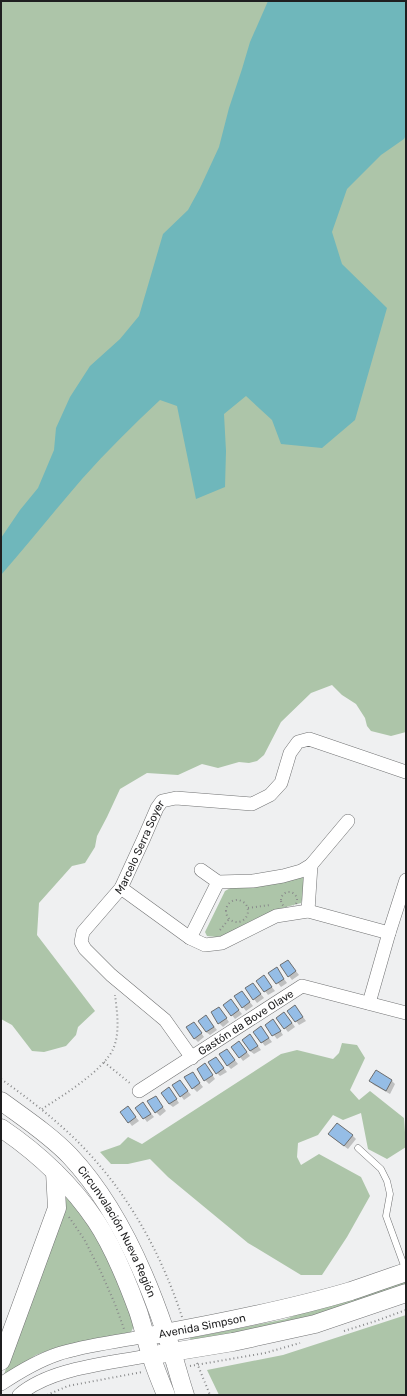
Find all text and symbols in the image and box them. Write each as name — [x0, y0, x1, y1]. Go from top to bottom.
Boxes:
street label: Marcelo Serra Soyer — [112, 797, 168, 897]
street label: Gastón da Bove Olave — [196, 987, 296, 1058]
street label: Circunvalación Nueva Región — [75, 1164, 158, 1299]
street label: Avenida Simpson — [158, 1311, 247, 1341]

